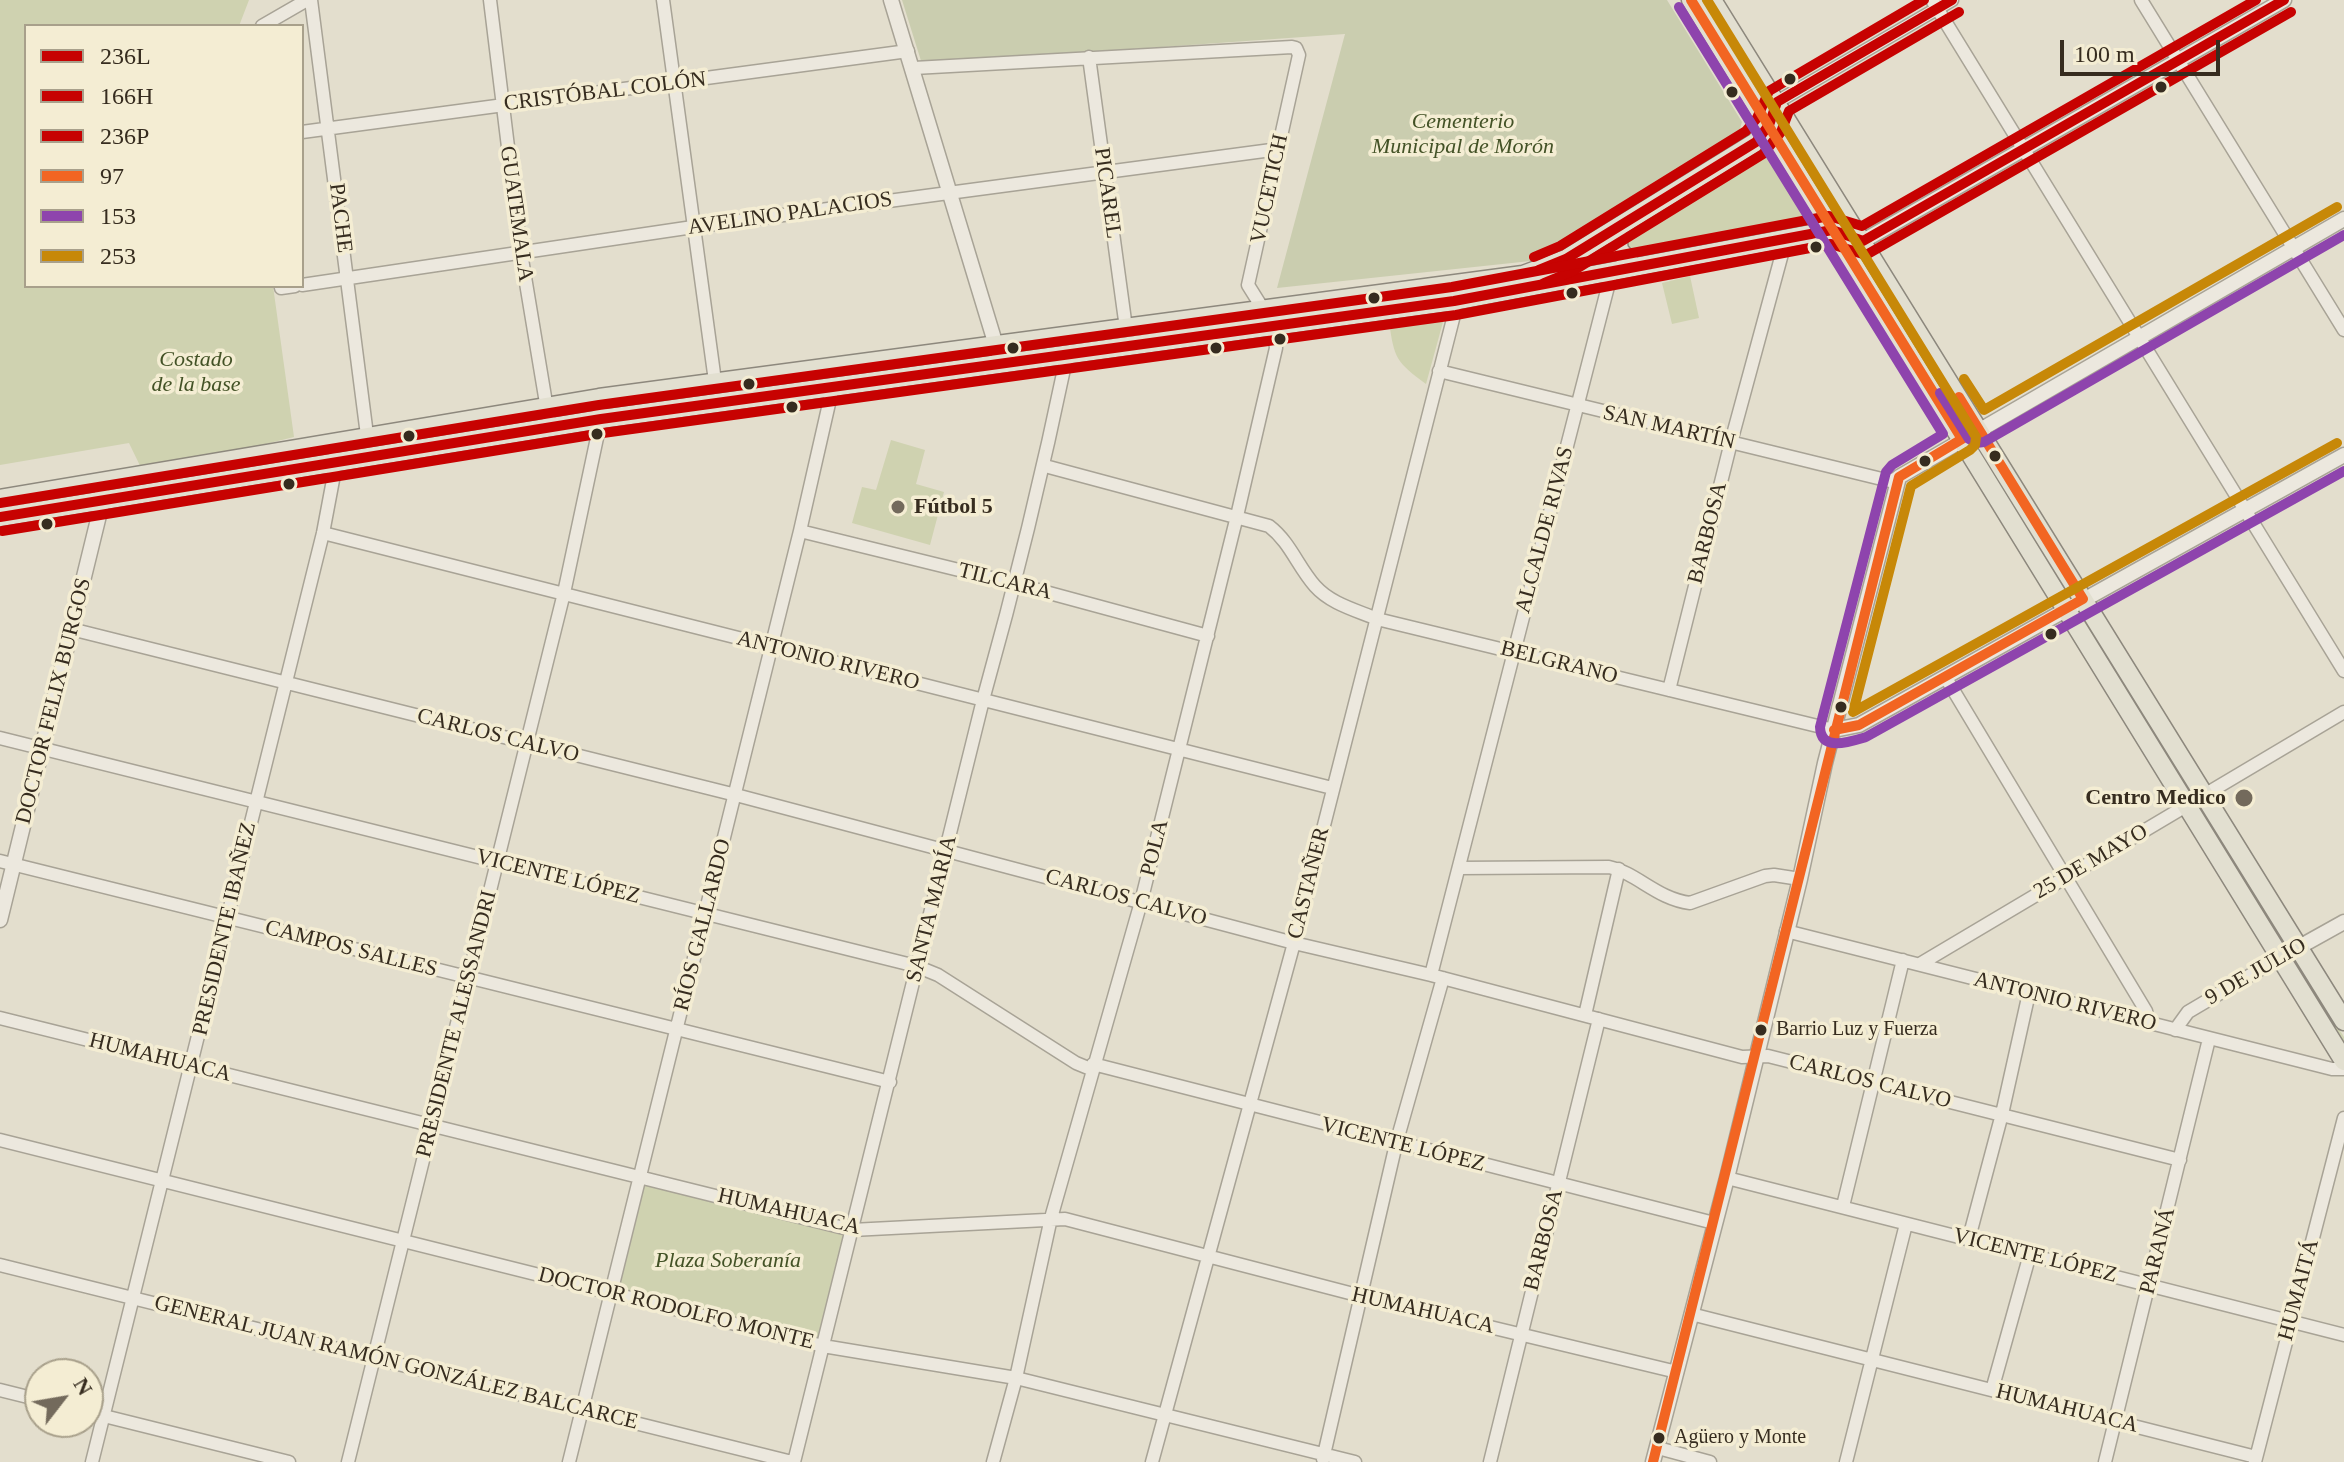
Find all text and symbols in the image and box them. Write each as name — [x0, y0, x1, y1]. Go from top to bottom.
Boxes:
legend — [24, 24, 304, 288]
scale bar — [2064, 24, 2224, 74]
text: 100 m — [2074, 41, 2135, 67]
text: 236L — [100, 43, 151, 69]
street label: CRISTÓBAL COLÓN — [502, 66, 708, 118]
unlabelled marker — [1782, 71, 1798, 87]
unlabelled marker — [2153, 79, 2169, 95]
text: 166H — [100, 83, 153, 109]
unlabelled marker — [1724, 84, 1740, 100]
park label: Cementerio Municipal de Morón — [1372, 109, 1554, 160]
text: 236P — [100, 123, 149, 149]
street label: VUCETICH — [1246, 132, 1294, 246]
street label: GUATEMALA — [493, 144, 539, 284]
street label: PICAREL — [1088, 146, 1126, 240]
text: 97 — [100, 163, 124, 189]
street label: PACHE — [323, 182, 357, 254]
street label: AVELINO PALACIOS — [686, 187, 894, 241]
text: 153 — [100, 203, 136, 229]
unlabelled marker — [1808, 239, 1824, 255]
text: 253 — [100, 243, 136, 269]
unlabelled marker — [1564, 285, 1580, 301]
unlabelled marker — [1366, 290, 1382, 306]
unlabelled marker — [1272, 331, 1288, 347]
unlabelled marker — [1005, 340, 1021, 356]
unlabelled marker — [1208, 340, 1224, 356]
park label: Costado de la base — [151, 347, 241, 398]
unlabelled marker — [741, 376, 757, 392]
unlabelled marker — [784, 399, 800, 415]
street label: SAN MARTÍN — [1600, 400, 1738, 456]
unlabelled marker — [589, 426, 605, 442]
unlabelled marker — [401, 428, 417, 444]
street label: ALCALDE RIVAS — [1510, 444, 1580, 616]
unlabelled marker — [1987, 448, 2003, 464]
unlabelled marker — [1917, 453, 1933, 469]
unlabelled marker — [281, 476, 297, 492]
street label: BARBOSA — [1683, 479, 1733, 587]
place label: Fútbol 5 — [914, 494, 993, 520]
marker: Fútbol 5 — [889, 498, 907, 516]
unlabelled marker — [39, 516, 55, 532]
street label: TILCARA — [956, 558, 1054, 606]
street label: DOCTOR FELIX BURGOS — [11, 575, 97, 827]
street label: ANTONIO RIVERO — [734, 626, 922, 696]
unlabelled marker — [2043, 626, 2059, 642]
street label: BELGRANO — [1498, 636, 1620, 690]
unlabelled marker — [1833, 699, 1849, 715]
street label: CARLOS CALVO — [414, 703, 582, 769]
place label: Centro Medico — [2085, 785, 2226, 811]
marker: Centro Medico — [2233, 787, 2255, 809]
street label: POLA — [1135, 817, 1175, 879]
street label: 25 DE MAYO — [2029, 819, 2153, 905]
street label: PRESIDENTE IBAÑEZ — [188, 820, 262, 1038]
street label: CASTAÑER — [1282, 824, 1336, 942]
street label: SANTA MARÍA — [901, 833, 963, 985]
street label: RÍOS GALLARDO — [669, 836, 737, 1014]
street label: VICENTE LÓPEZ — [473, 844, 643, 910]
street label: CARLOS CALVO — [1042, 864, 1210, 932]
street label: PRESIDENTE ALESSANDRI — [411, 888, 503, 1160]
street label: CAMPOS SALLES — [262, 915, 440, 983]
street label: 9 DE JULIO — [2201, 932, 2311, 1012]
street label: ANTONIO RIVERO — [1971, 967, 2159, 1037]
place label: Barrio Luz y Fuerza — [1776, 1018, 1938, 1042]
marker: Barrio Luz y Fuerza — [1753, 1022, 1769, 1038]
street label: HUMAHUACA — [86, 1028, 234, 1088]
street label: CARLOS CALVO — [1786, 1049, 1954, 1115]
street label: VICENTE LÓPEZ — [1318, 1112, 1488, 1178]
street label: HUMAHUACA — [715, 1183, 863, 1241]
street label: BARBOSA — [1519, 1186, 1569, 1294]
street label: PARANÁ — [2134, 1205, 2182, 1297]
street label: VICENTE LÓPEZ — [1950, 1223, 2120, 1289]
street label: HUMAITÁ — [2273, 1236, 2325, 1344]
park label: Plaza Soberanía — [655, 1248, 801, 1274]
street label: DOCTOR RODOLFO MONTE — [535, 1262, 817, 1356]
street label: HUMAHUACA — [1349, 1282, 1497, 1340]
street label: GENERAL JUAN RAMÓN GONZÁLEZ BALCARCE — [151, 1290, 641, 1436]
north arrow — [24, 1358, 104, 1438]
text: N — [68, 1373, 98, 1400]
street label: HUMAHUACA — [1993, 1379, 2141, 1439]
place label: Agüero y Monte — [1674, 1426, 1806, 1450]
marker: Agüero y Monte — [1651, 1430, 1667, 1446]

